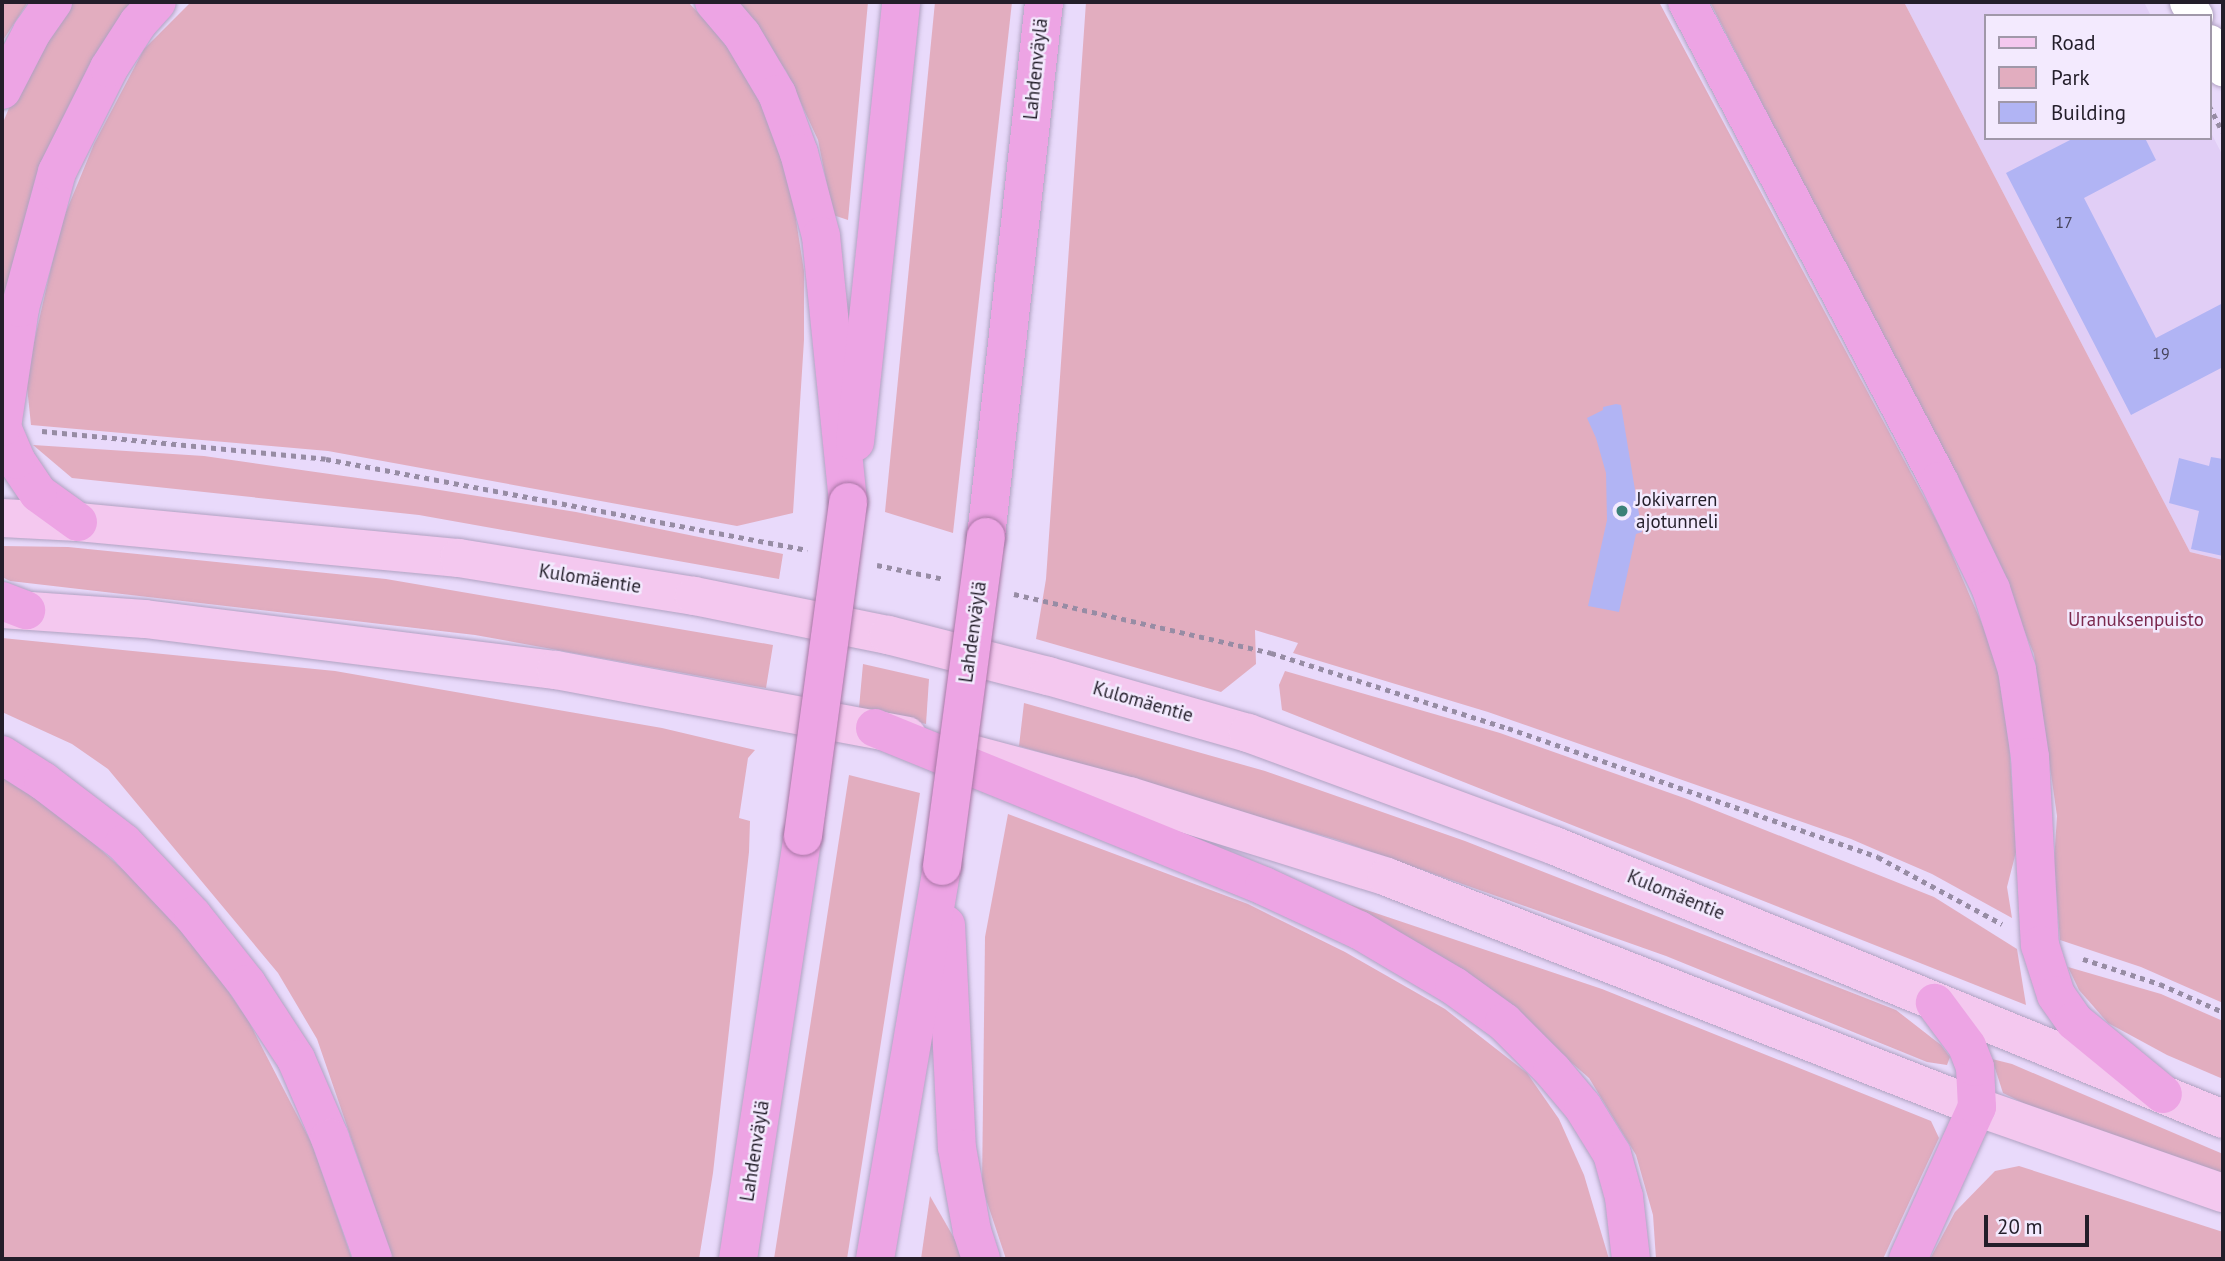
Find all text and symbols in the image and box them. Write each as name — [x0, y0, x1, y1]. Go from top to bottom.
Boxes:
legend — [1983, 14, 2211, 140]
street label: Lahdenväylä — [1019, 17, 1053, 121]
text: Road — [2051, 29, 2095, 56]
text: Park — [2051, 64, 2090, 91]
text: Building — [2051, 99, 2126, 126]
house number: 17 — [2055, 212, 2073, 232]
house number: 19 — [2152, 343, 2170, 363]
place label: Jokivarren ajotunneli — [1636, 489, 1718, 533]
marker: Jokivarren ajotunneli — [1614, 503, 1630, 519]
street label: Kulomäentie — [537, 560, 643, 598]
street label: Lahdenväylä — [955, 580, 991, 684]
park label: Uranuksenpuisto — [2068, 609, 2204, 631]
street label: Kulomäentie — [1090, 677, 1196, 727]
street label: Kulomäentie — [1624, 865, 1728, 925]
street label: Lahdenväylä — [736, 1099, 774, 1203]
scale bar — [1987, 1202, 2092, 1246]
text: 20 m — [1997, 1213, 2043, 1240]

